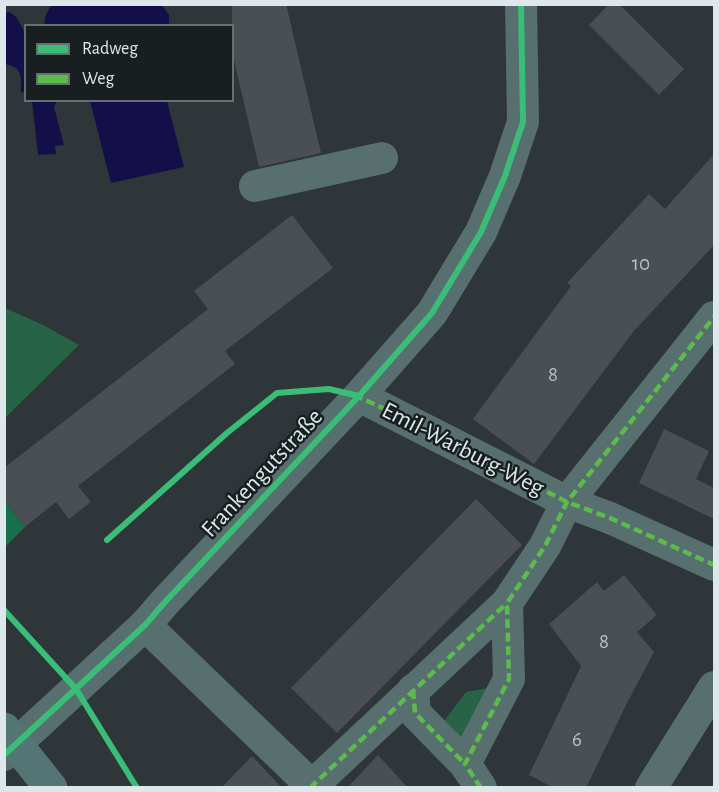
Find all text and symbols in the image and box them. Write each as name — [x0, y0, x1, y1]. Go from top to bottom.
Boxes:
legend — [24, 24, 234, 102]
text: Radweg — [82, 40, 138, 58]
text: Weg — [82, 70, 114, 88]
house number: 10 — [632, 251, 650, 277]
house number: 8 — [548, 362, 558, 388]
street label: Emil-Warburg-Weg — [377, 396, 549, 502]
street label: Frankengutstraße — [195, 403, 329, 543]
house number: 8 — [599, 629, 609, 655]
house number: 6 — [572, 727, 582, 753]

